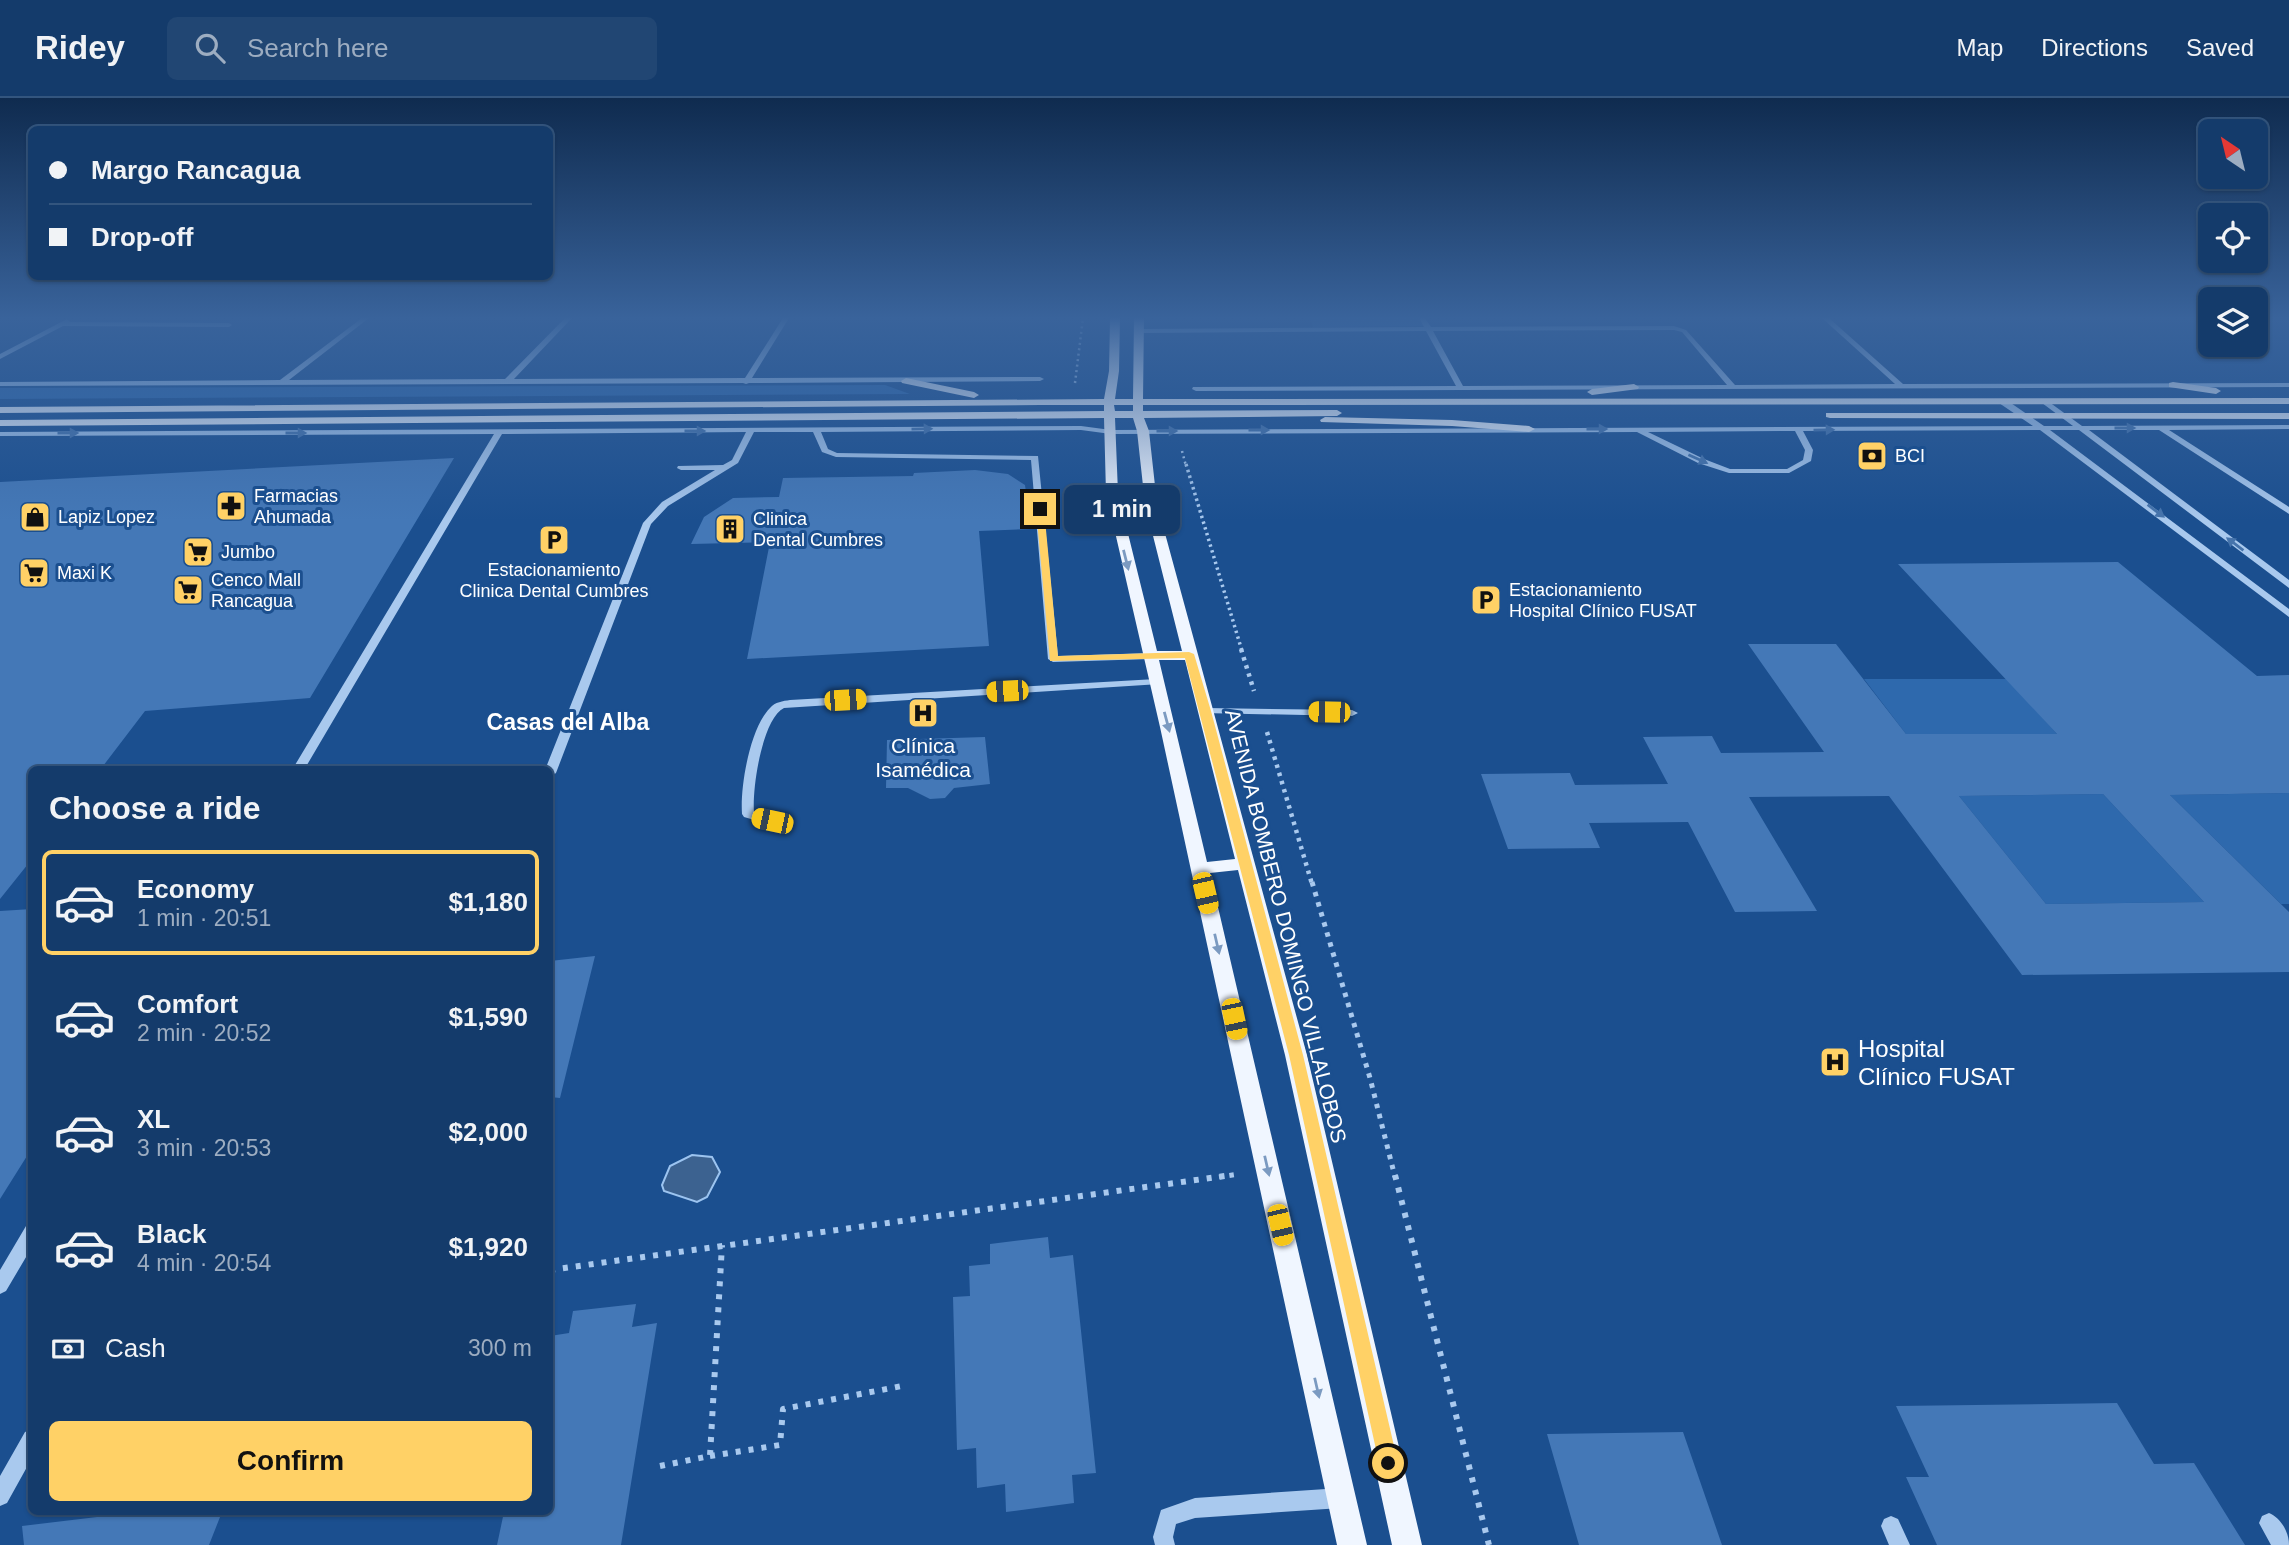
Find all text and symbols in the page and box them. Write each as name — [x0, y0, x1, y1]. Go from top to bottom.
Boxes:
search box — [167, 17, 657, 80]
text: Ridey — [35, 29, 125, 66]
icon: search — [191, 29, 229, 67]
text: Search here — [247, 33, 389, 63]
text: Map — [1957, 34, 2003, 61]
text: Directions — [2041, 34, 2148, 61]
text: Saved — [2186, 34, 2254, 61]
north arrow — [2198, 119, 2268, 189]
map controls — [2198, 119, 2268, 357]
text: Margo Rancagua — [91, 155, 301, 185]
button: locate — [2198, 203, 2268, 273]
text: Drop-off — [91, 222, 194, 252]
button: layers — [2198, 287, 2268, 357]
one-way arrow — [2115, 422, 2137, 434]
one-way arrow — [911, 424, 933, 435]
one-way arrow — [1248, 424, 1270, 436]
one-way arrow — [1586, 424, 1608, 435]
one-way arrow — [1814, 424, 1836, 435]
one-way arrow — [684, 425, 706, 437]
one-way arrow — [1156, 425, 1178, 437]
one-way arrow — [57, 427, 79, 439]
one-way arrow — [285, 427, 307, 438]
bank icon: BCI — [1855, 439, 1889, 473]
place label: BCI — [1895, 446, 1925, 466]
one-way arrow — [1688, 453, 1708, 465]
callout: 1 min — [1064, 484, 1180, 534]
place label: Farmacias Ahumada — [254, 486, 338, 527]
pharmacy icon: Farmacias Ahumada — [214, 489, 248, 523]
route end — [1024, 493, 1056, 525]
text: 1 min — [1092, 496, 1152, 522]
shop icon: Lapiz Lopez — [18, 500, 52, 534]
one-way arrow — [2147, 504, 2165, 518]
place label: Lapiz Lopez — [58, 507, 155, 527]
place label: Clinica Dental Cumbres — [753, 509, 883, 550]
building icon: Clinica Dental Cumbres — [713, 512, 747, 546]
parking icon: Estacionamiento Clinica Dental Cumbres — [537, 523, 571, 557]
supermarket icon: Jumbo — [181, 535, 215, 569]
one-way arrow — [2226, 537, 2244, 551]
place label: Jumbo — [221, 542, 275, 562]
one-way arrow — [1121, 549, 1132, 571]
supermarket icon: Maxi K — [17, 556, 51, 590]
place label: Estacionamiento Clinica Dental Cumbres — [459, 560, 649, 601]
place label: Maxi K — [57, 563, 112, 583]
place label: Cenco Mall Rancagua — [211, 570, 301, 611]
supermarket icon: Cenco Mall Rancagua — [171, 573, 205, 607]
place label: Estacionamiento Hospital Clínico FUSAT — [1509, 580, 1697, 621]
parking icon: Estacionamiento Hospital Clínico FUSAT — [1469, 583, 1503, 617]
car — [986, 679, 1029, 703]
car — [824, 688, 867, 712]
hospital icon: Clínica Isamédica — [906, 696, 940, 730]
car — [1308, 701, 1351, 723]
street label: AVENIDA BOMBERO DOMINGO VILLALOBOS — [1221, 707, 1351, 1145]
district label: Casas del Alba — [487, 709, 650, 735]
one-way arrow — [1162, 711, 1173, 733]
place label: Clínica Isamédica — [875, 734, 971, 781]
text: Choose a ride — [49, 790, 261, 826]
car — [750, 806, 795, 836]
car — [1191, 870, 1220, 916]
icon: car — [53, 871, 116, 934]
text: Economy — [137, 874, 254, 904]
text: $1,180 — [448, 887, 528, 917]
text: 1 min · 20:51 — [137, 905, 271, 931]
one-way arrow — [1212, 933, 1223, 955]
icon: car — [53, 986, 116, 1049]
text: Comfort — [137, 989, 238, 1019]
car — [1220, 996, 1249, 1042]
text: $1,590 — [448, 1002, 528, 1032]
text: 2 min · 20:52 — [137, 1020, 271, 1046]
place label: Hospital Clínico FUSAT — [1858, 1035, 2015, 1090]
hospital icon: Hospital Clínico FUSAT — [1818, 1045, 1852, 1079]
icon: car — [53, 1101, 116, 1164]
text: XL — [137, 1104, 170, 1134]
text: $2,000 — [448, 1117, 528, 1147]
text: 3 min · 20:53 — [137, 1135, 271, 1161]
one-way arrow — [1262, 1155, 1273, 1177]
car — [1266, 1202, 1295, 1248]
icon: car — [53, 1216, 116, 1279]
text: Black — [137, 1219, 206, 1249]
text: $1,920 — [448, 1232, 528, 1262]
text: 4 min · 20:54 — [137, 1250, 271, 1276]
icon: cash — [49, 1330, 87, 1368]
text: Cash — [105, 1333, 166, 1363]
text: 300 m — [468, 1335, 532, 1361]
one-way arrow — [1311, 1377, 1322, 1399]
button: Confirm — [49, 1421, 532, 1501]
route start — [1372, 1447, 1404, 1479]

